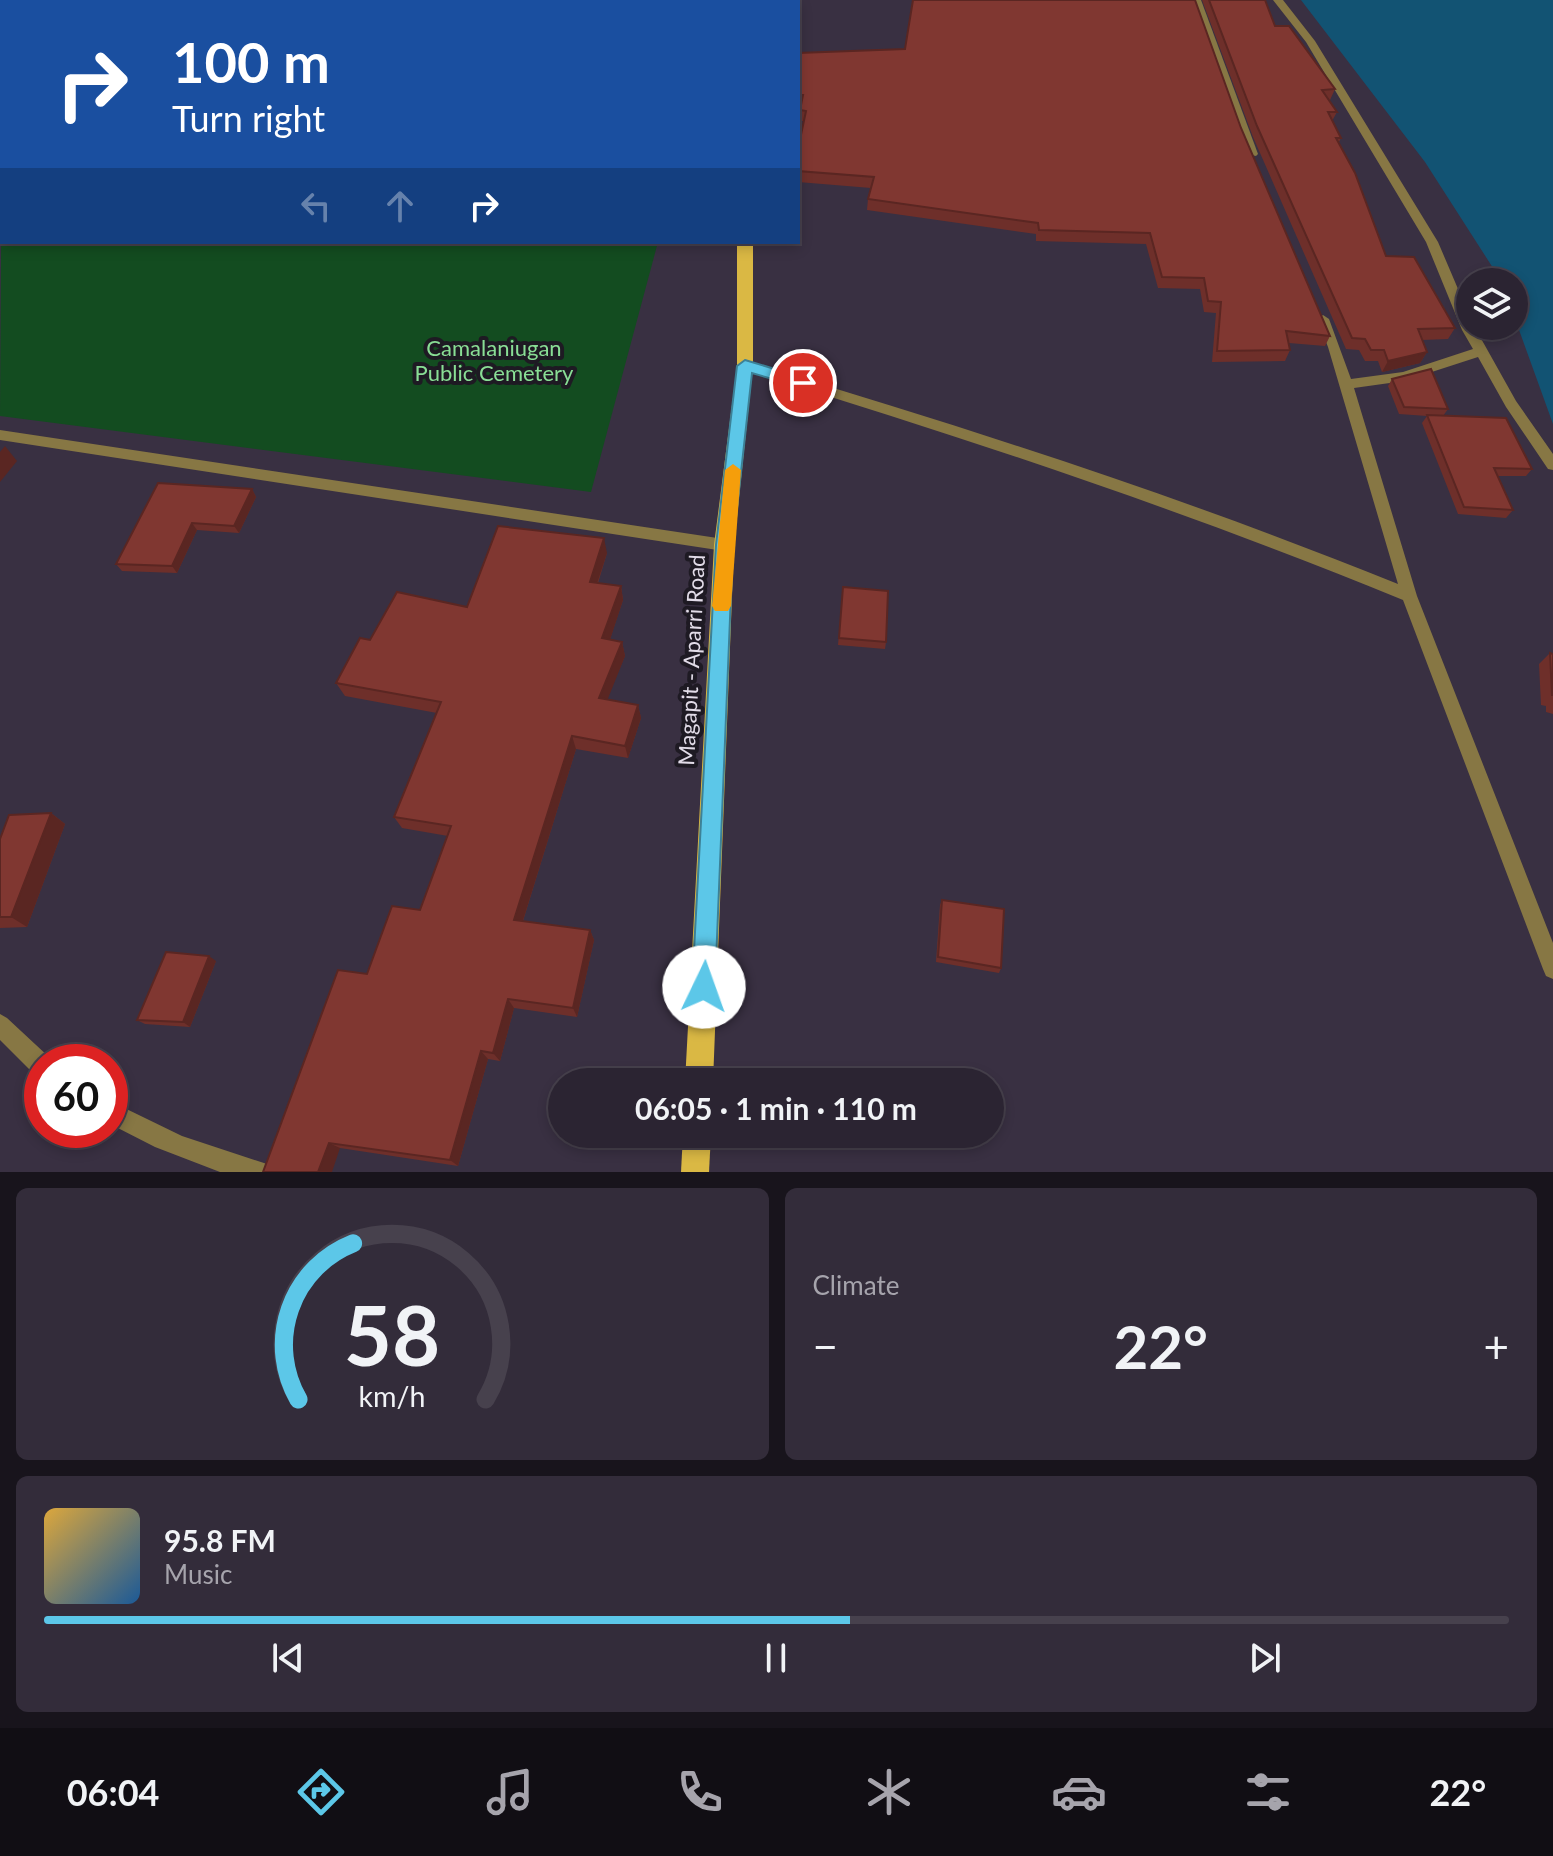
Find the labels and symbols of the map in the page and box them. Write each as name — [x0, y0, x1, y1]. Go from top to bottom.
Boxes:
park label: Camalaniugan Public Cemetery — [415, 334, 574, 386]
pin — [769, 349, 837, 417]
street label: Magapit - Aparri Road — [672, 554, 710, 766]
position arrow — [662, 945, 746, 1029]
speed limit sign: 60 — [24, 1044, 128, 1148]

